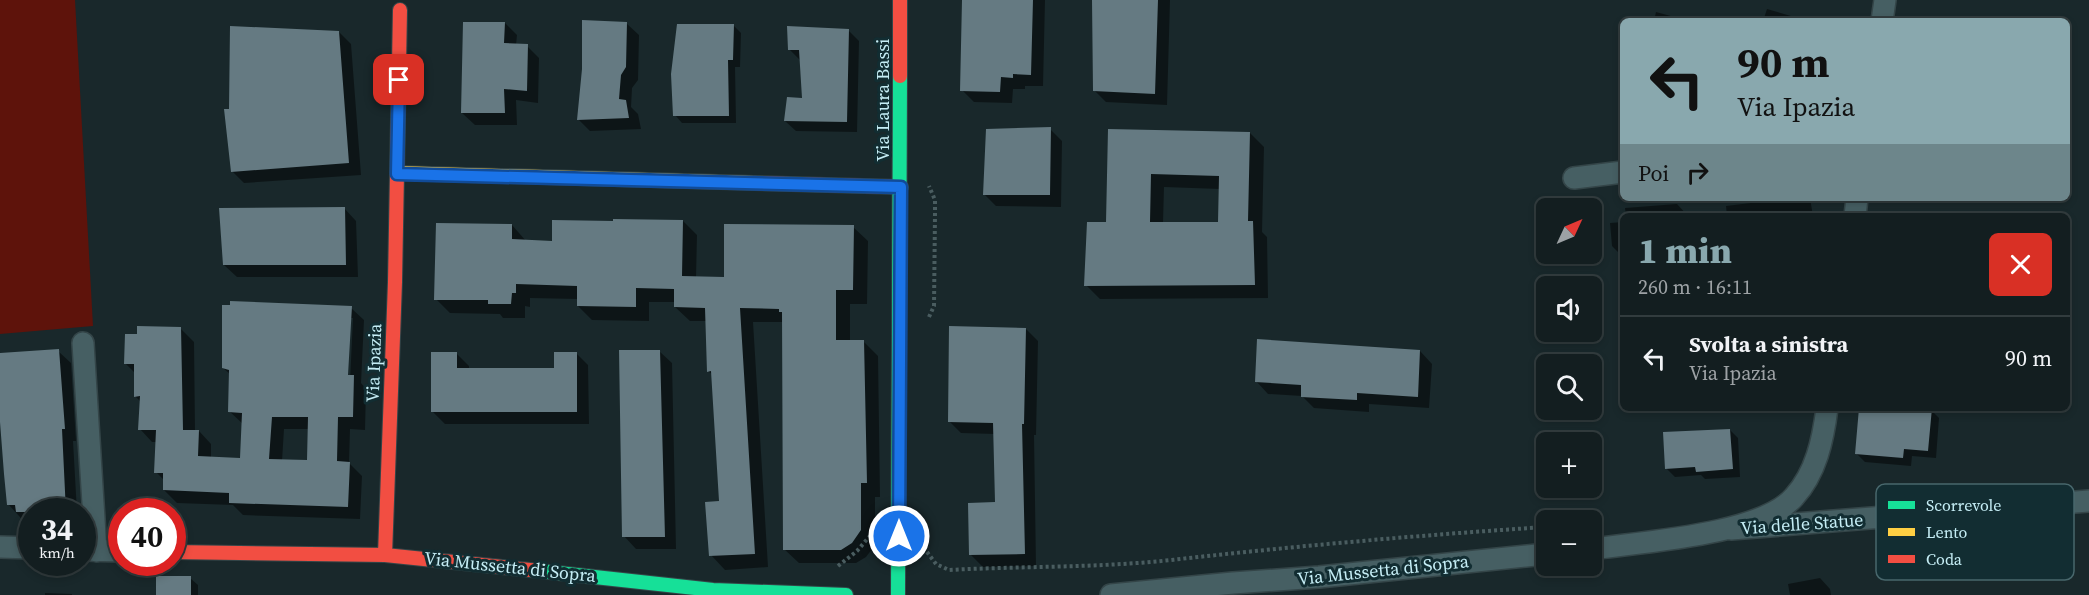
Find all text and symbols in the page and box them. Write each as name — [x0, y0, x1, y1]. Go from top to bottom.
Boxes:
text: 90 m — [1737, 33, 1830, 91]
street label: Via Laura Bassi — [870, 39, 895, 161]
icon: left — [1638, 42, 1716, 120]
pin — [373, 54, 424, 105]
icon: arrive — [382, 63, 415, 96]
text: Via Ipazia — [1737, 88, 1855, 125]
icon: right — [1681, 156, 1714, 189]
text: Poi — [1638, 158, 1669, 188]
north arrow — [1536, 198, 1602, 264]
map controls — [1536, 198, 1602, 576]
text: 1 min — [1638, 226, 1732, 275]
button: close — [1989, 233, 2052, 296]
text: 260 m · 16:11 — [1638, 273, 1752, 301]
button: sound — [1536, 276, 1602, 342]
street label: Via Ipazia — [360, 322, 387, 403]
text: Svolta a sinistra — [1689, 329, 1848, 359]
icon: left — [1638, 342, 1671, 375]
text: 90 m — [2005, 343, 2052, 373]
button: search — [1536, 354, 1602, 420]
text: Via Ipazia — [1689, 359, 1777, 387]
button: + — [1536, 432, 1602, 498]
legend — [1876, 484, 2074, 580]
text: Scorrevole — [1926, 494, 2001, 516]
speed limit sign: 40 — [108, 498, 186, 576]
position arrow — [867, 504, 931, 568]
street label: Via delle Statue — [1740, 507, 1864, 540]
text: 34 — [41, 509, 73, 550]
button: − — [1536, 510, 1602, 576]
text: Lento — [1926, 521, 1968, 543]
text: km/h — [39, 542, 75, 563]
street label: Via Mussetta di Sopra — [423, 545, 598, 588]
street label: Via Mussetta di Sopra — [1296, 548, 1471, 591]
text: Coda — [1926, 548, 1963, 570]

